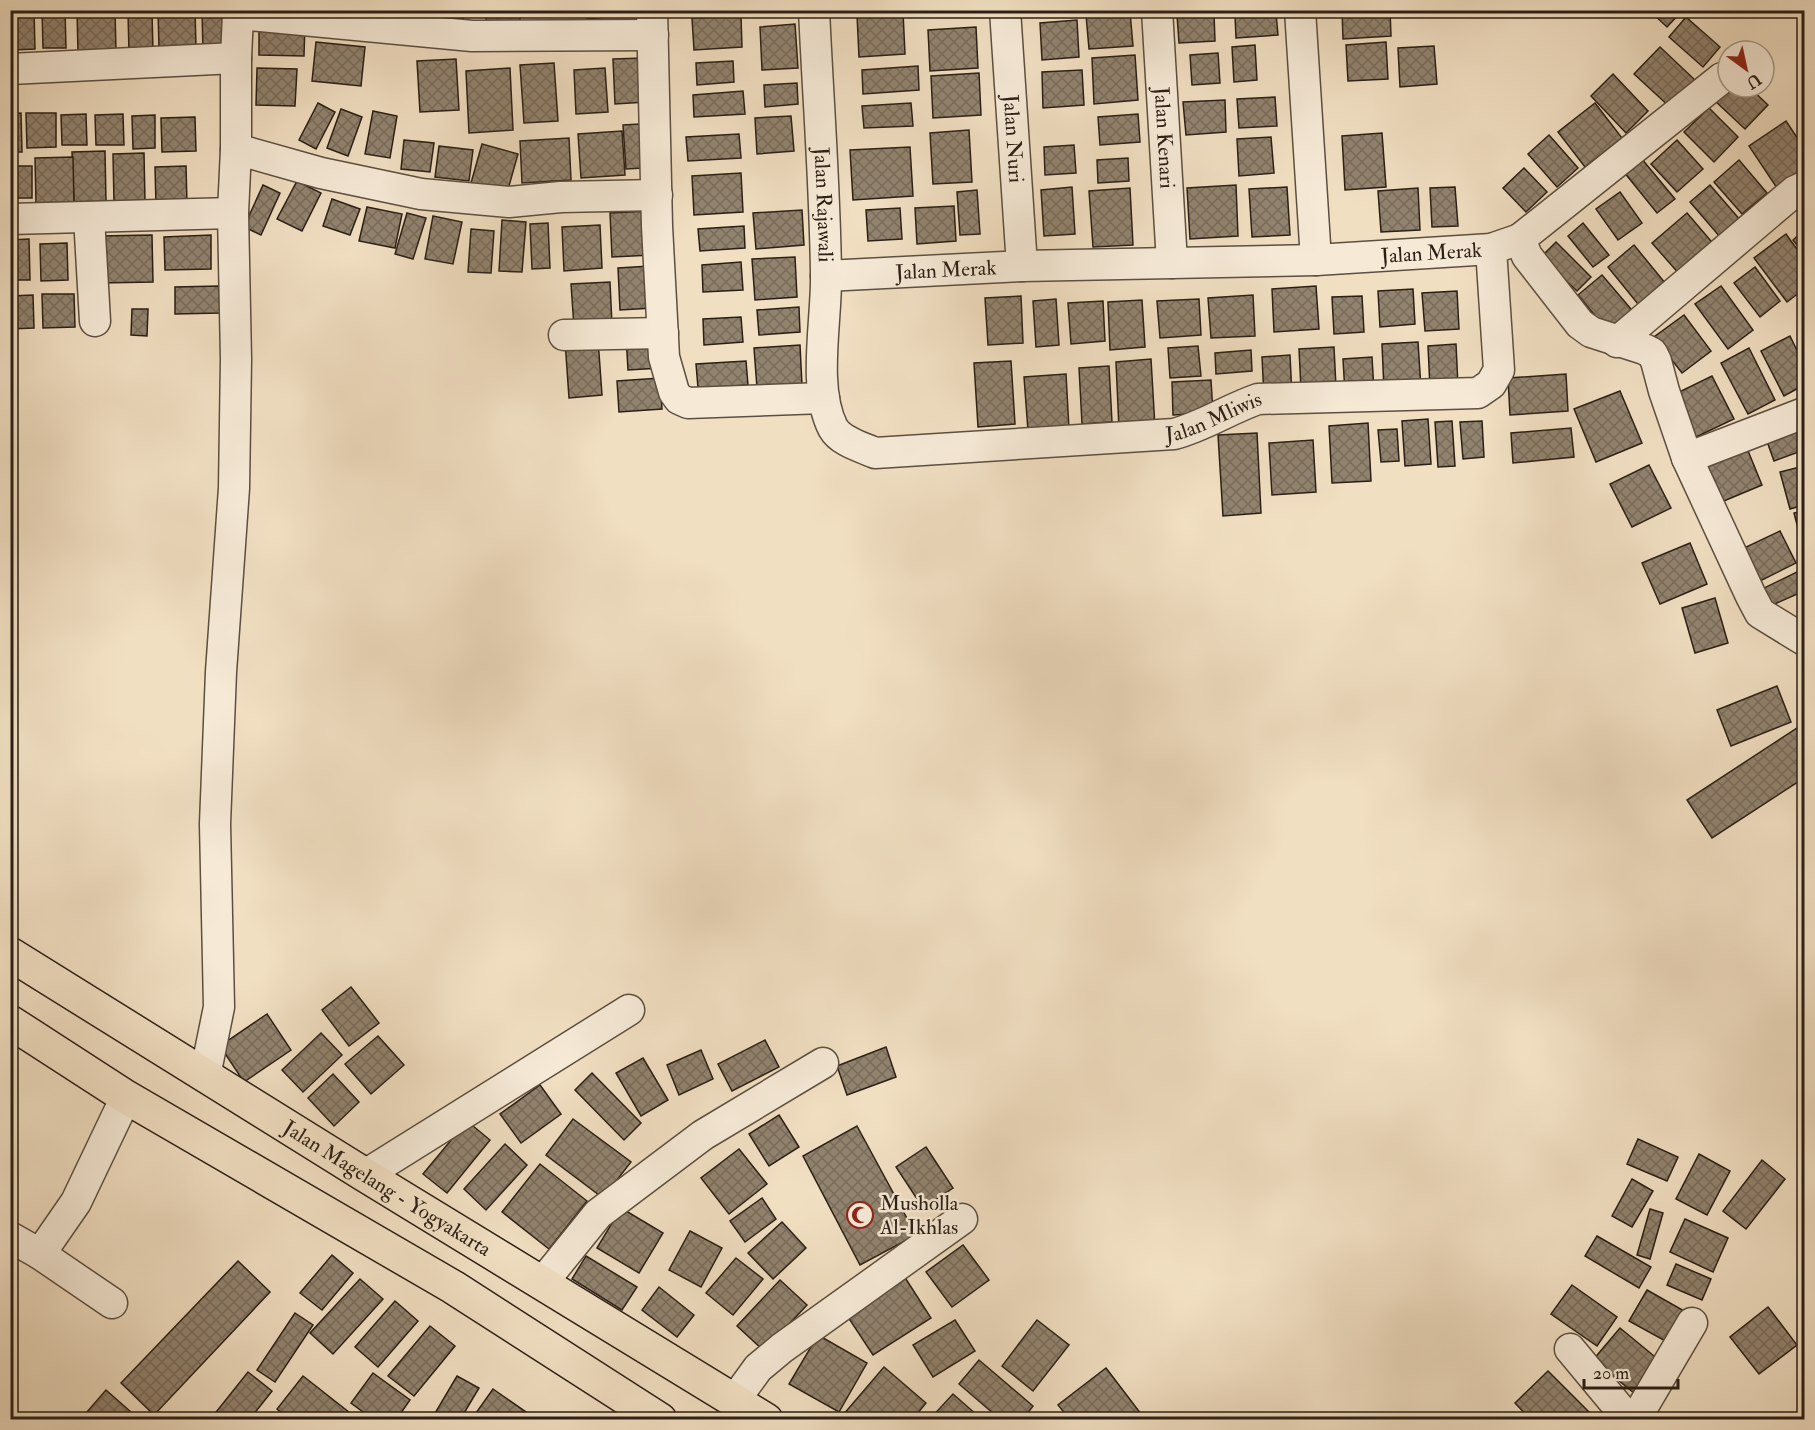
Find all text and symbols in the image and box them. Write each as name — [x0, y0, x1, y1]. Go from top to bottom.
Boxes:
north arrow — [1716, 39, 1776, 99]
text: U — [1742, 69, 1765, 93]
street label: Jalan Kenari — [1148, 85, 1181, 190]
street label: Jalan Nuri — [997, 93, 1029, 184]
street label: Jalan Rajawali — [807, 145, 839, 263]
street label: Jalan Merak — [1379, 237, 1483, 270]
street label: Jalan Merak — [894, 254, 997, 286]
street label: Jalan Mliwis — [1163, 386, 1265, 449]
street label: Jalan Magelang - Yogyakarta — [277, 1114, 496, 1263]
place label: Musholla Al-Ikhlas — [879, 1190, 959, 1241]
mosque icon: Musholla Al-Ikhlas — [845, 1200, 875, 1230]
scale bar — [1584, 1352, 1678, 1390]
text: 20 m — [1593, 1362, 1629, 1385]

